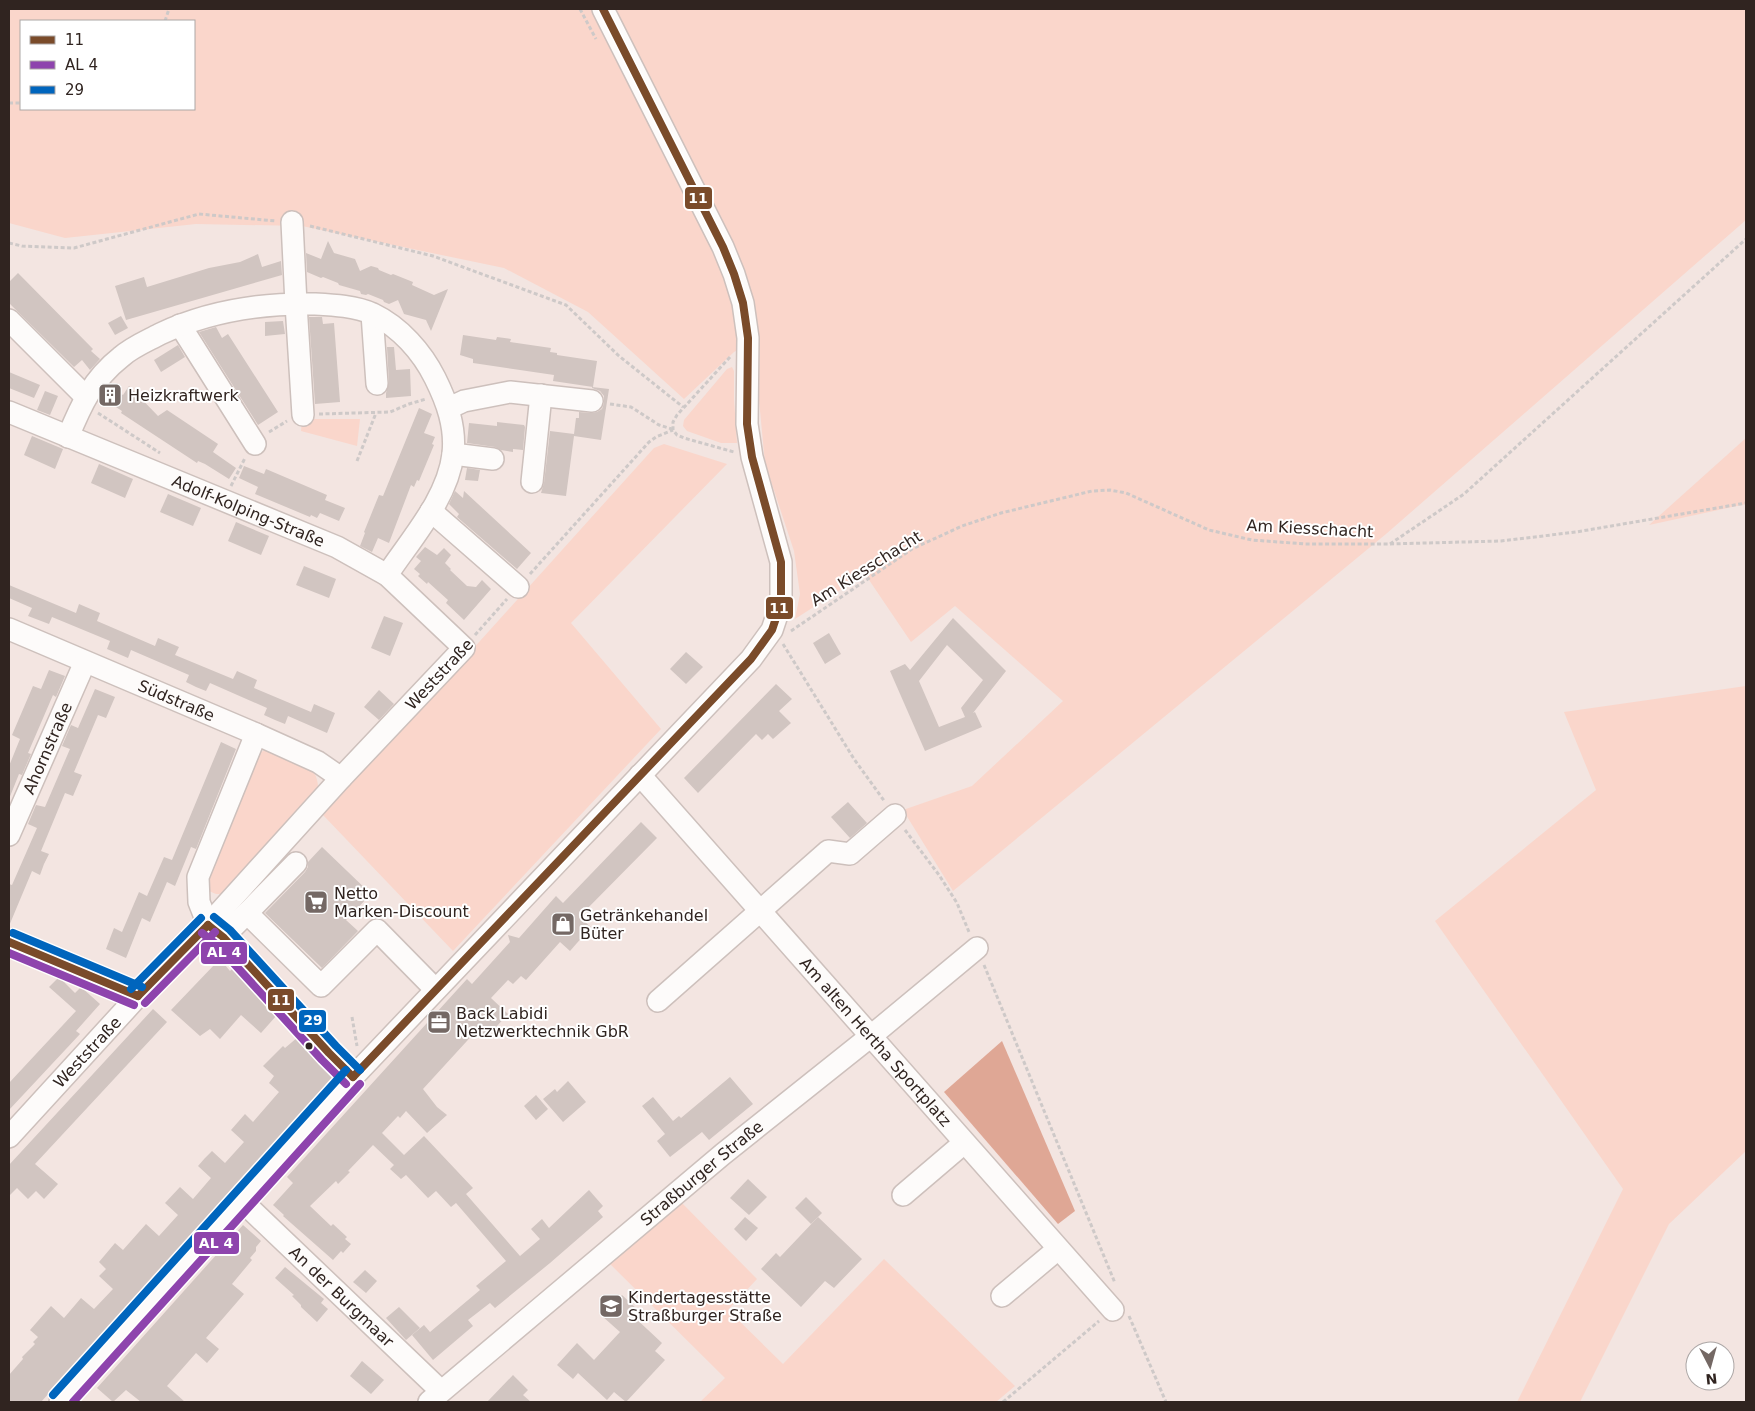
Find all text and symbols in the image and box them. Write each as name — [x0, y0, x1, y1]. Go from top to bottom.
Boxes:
legend — [20, 20, 195, 110]
text: 11 — [65, 31, 84, 49]
text: AL 4 — [65, 56, 98, 74]
text: 29 — [65, 81, 84, 99]
line badge: 11 — [684, 186, 713, 210]
text: 11 — [688, 190, 708, 206]
building icon: Heizkraftwerk — [97, 382, 123, 408]
place label: Heizkraftwerk — [128, 386, 240, 405]
street label: Adolf-Kolping-Straße — [169, 471, 327, 551]
street label: Am Kiesschacht — [1246, 516, 1374, 541]
street label: Am Kiesschacht — [807, 527, 925, 610]
line badge: 11 — [765, 596, 794, 620]
text: 11 — [769, 600, 789, 616]
street label: Weststraße — [402, 635, 477, 714]
street label: Südstraße — [135, 676, 217, 725]
street label: Ahornstraße — [19, 699, 76, 797]
place label: Netto Marken-Discount — [334, 884, 469, 921]
supermarket icon: Netto Marken-Discount — [303, 889, 329, 915]
place label: Getränkehandel Büter — [580, 906, 708, 943]
shop icon: Getränkehandel Büter — [550, 911, 576, 937]
line badge: AL 4 — [200, 941, 248, 965]
text: AL 4 — [207, 944, 241, 960]
street label: Am alten Hertha Sportplatz — [796, 954, 955, 1130]
line badge: 11 — [267, 988, 295, 1012]
text: 11 — [271, 992, 291, 1008]
place label: Back Labidi Netzwerktechnik GbR — [456, 1004, 629, 1041]
line badge: 29 — [298, 1009, 327, 1033]
office icon: Back Labidi Netzwerktechnik GbR — [426, 1009, 452, 1035]
text: 29 — [303, 1012, 323, 1028]
street label: Weststraße — [50, 1013, 125, 1092]
unlabelled marker — [304, 1041, 314, 1051]
street label: Straßburger Straße — [636, 1117, 767, 1230]
line badge: AL 4 — [193, 1231, 240, 1255]
text: AL 4 — [199, 1235, 233, 1251]
street label: An der Burgmaar — [285, 1242, 398, 1351]
place label: Kindertagesstätte Straßburger Straße — [628, 1288, 782, 1325]
school or university icon: Kindertagesstätte Straßburger Straße — [598, 1293, 624, 1319]
north arrow — [1685, 1341, 1735, 1391]
text: N — [1705, 1370, 1718, 1387]

